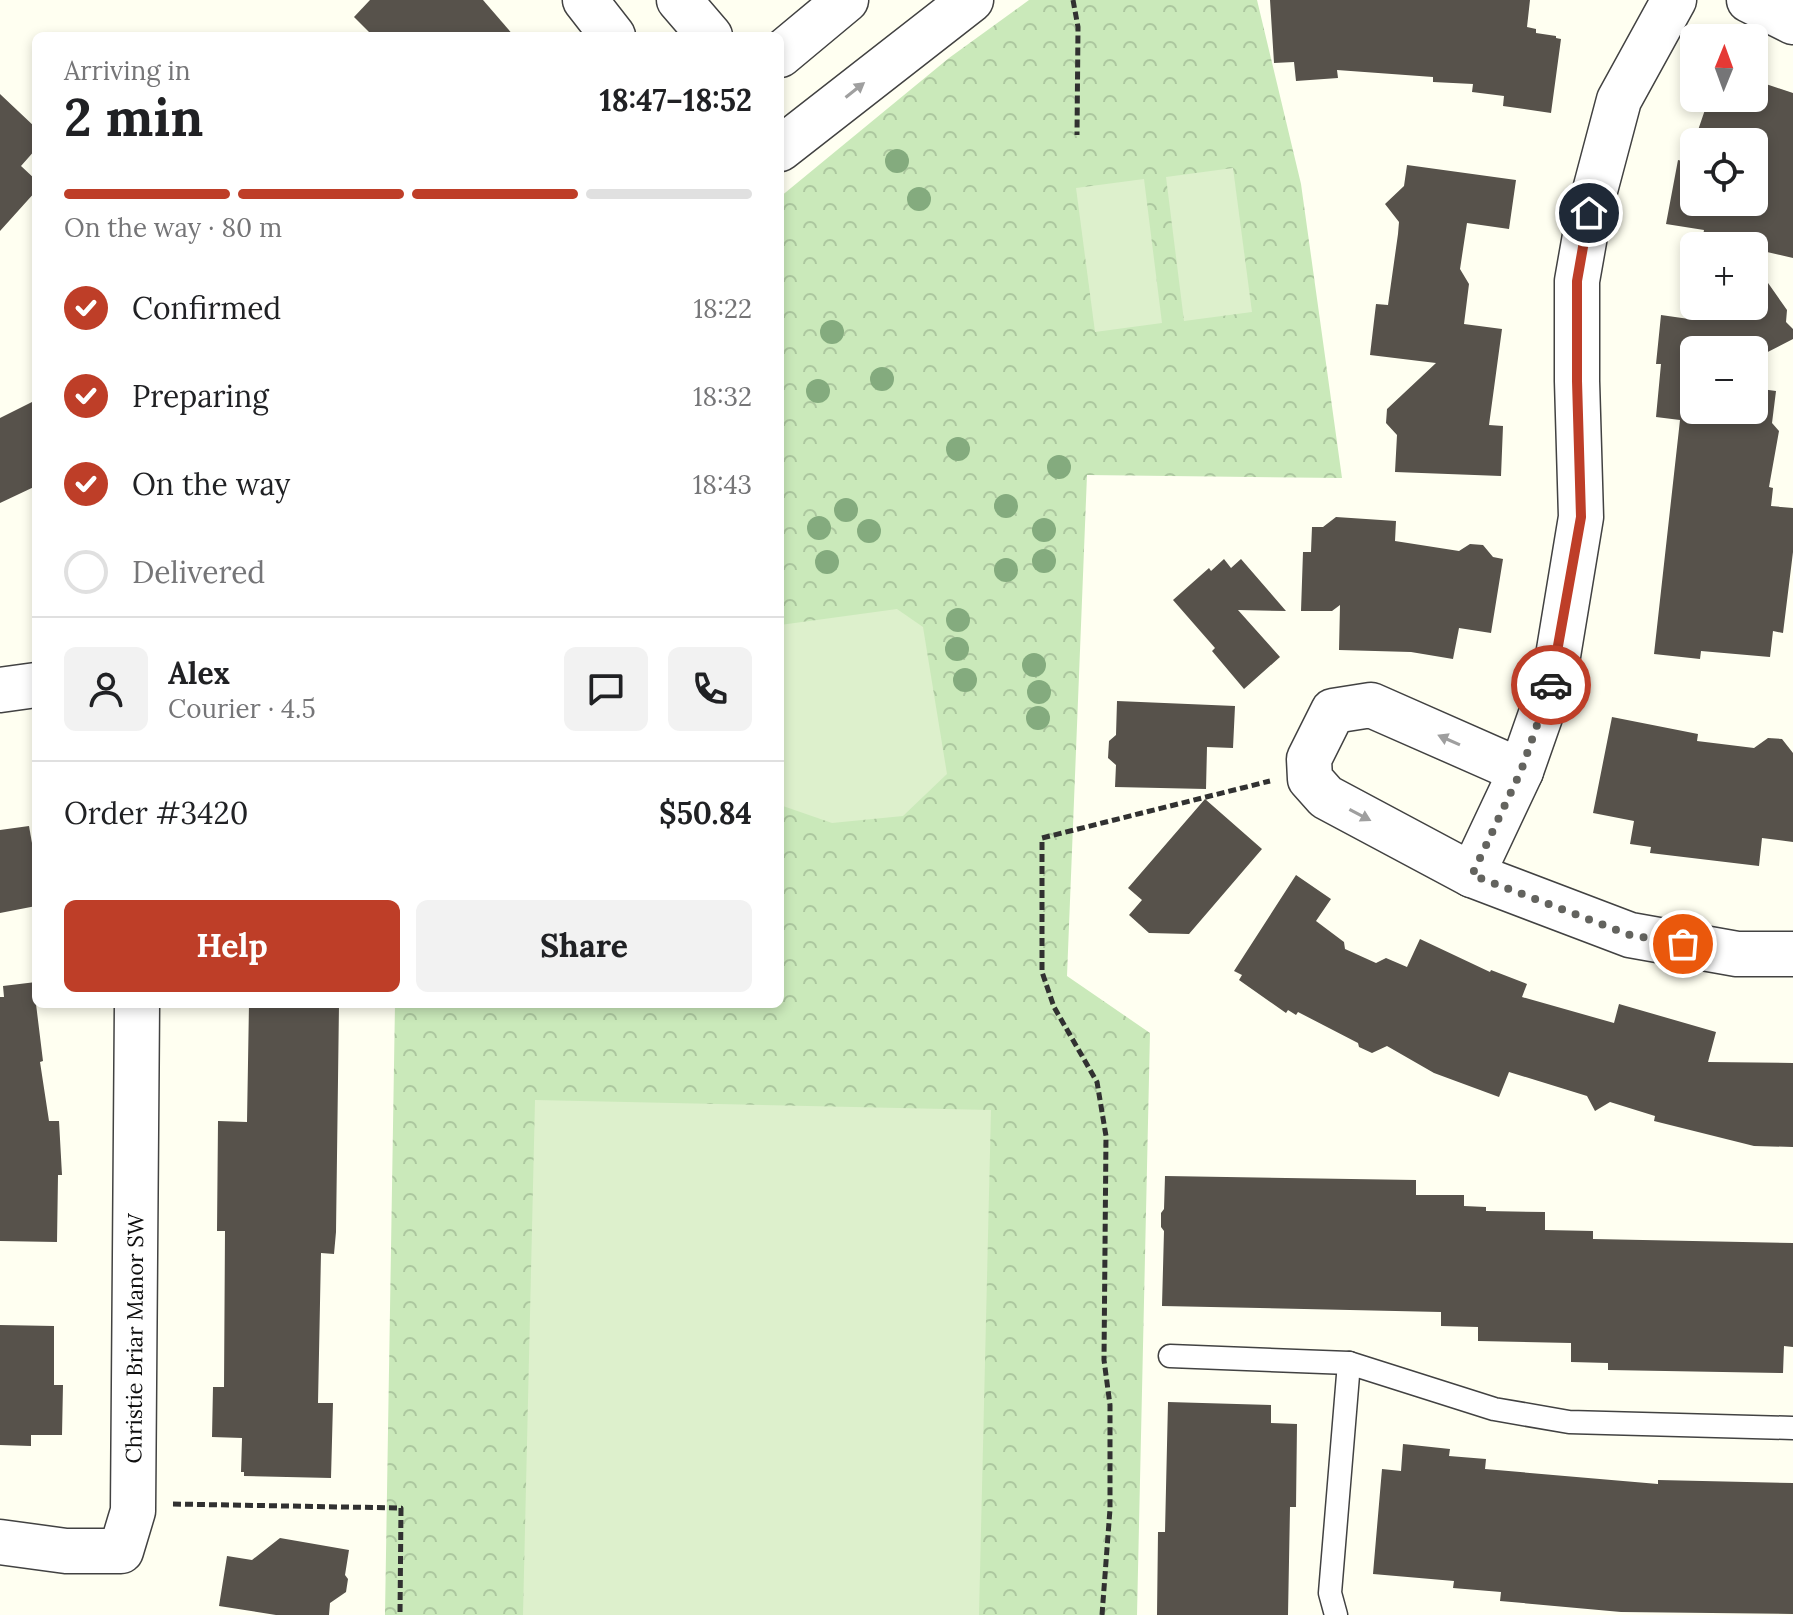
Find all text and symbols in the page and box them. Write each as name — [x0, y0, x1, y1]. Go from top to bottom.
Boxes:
north arrow — [1680, 24, 1768, 112]
map controls — [1680, 24, 1768, 424]
text: Arriving in — [64, 54, 191, 87]
text: 18:47–18:52 — [599, 81, 752, 119]
one-way arrow — [845, 82, 866, 98]
text: 2 min — [64, 84, 203, 150]
button: locate — [1680, 128, 1768, 216]
pin — [1555, 179, 1623, 247]
icon: home — [1567, 191, 1611, 235]
text: On the way · 80 m — [64, 211, 282, 244]
button: + — [1680, 232, 1768, 320]
icon: check — [64, 286, 108, 330]
text: Confirmed — [132, 289, 281, 327]
text: 18:22 — [693, 292, 752, 325]
button: − — [1680, 336, 1768, 424]
icon: check — [64, 374, 108, 418]
text: Preparing — [132, 377, 269, 415]
text: 18:32 — [693, 380, 752, 413]
icon: check — [64, 462, 108, 506]
text: On the way — [132, 465, 290, 503]
text: 18:43 — [693, 468, 752, 501]
text: Delivered — [132, 553, 265, 591]
courier — [1511, 645, 1591, 725]
button: person — [64, 647, 148, 731]
button: chat — [564, 647, 648, 731]
button: phone — [668, 647, 752, 731]
text: Alex — [168, 654, 230, 692]
icon: car — [1529, 663, 1573, 707]
text: Courier · 4.5 — [168, 692, 316, 725]
one-way arrow — [1438, 733, 1461, 746]
text: Order #3420 — [64, 794, 248, 832]
text: $50.84 — [659, 794, 752, 832]
one-way arrow — [1348, 808, 1371, 821]
button: Help — [64, 900, 400, 992]
button: Share — [416, 900, 752, 992]
pin — [1649, 910, 1717, 978]
icon: bag — [1661, 922, 1705, 966]
street label: Christie Briar Manor SW — [119, 1212, 149, 1464]

